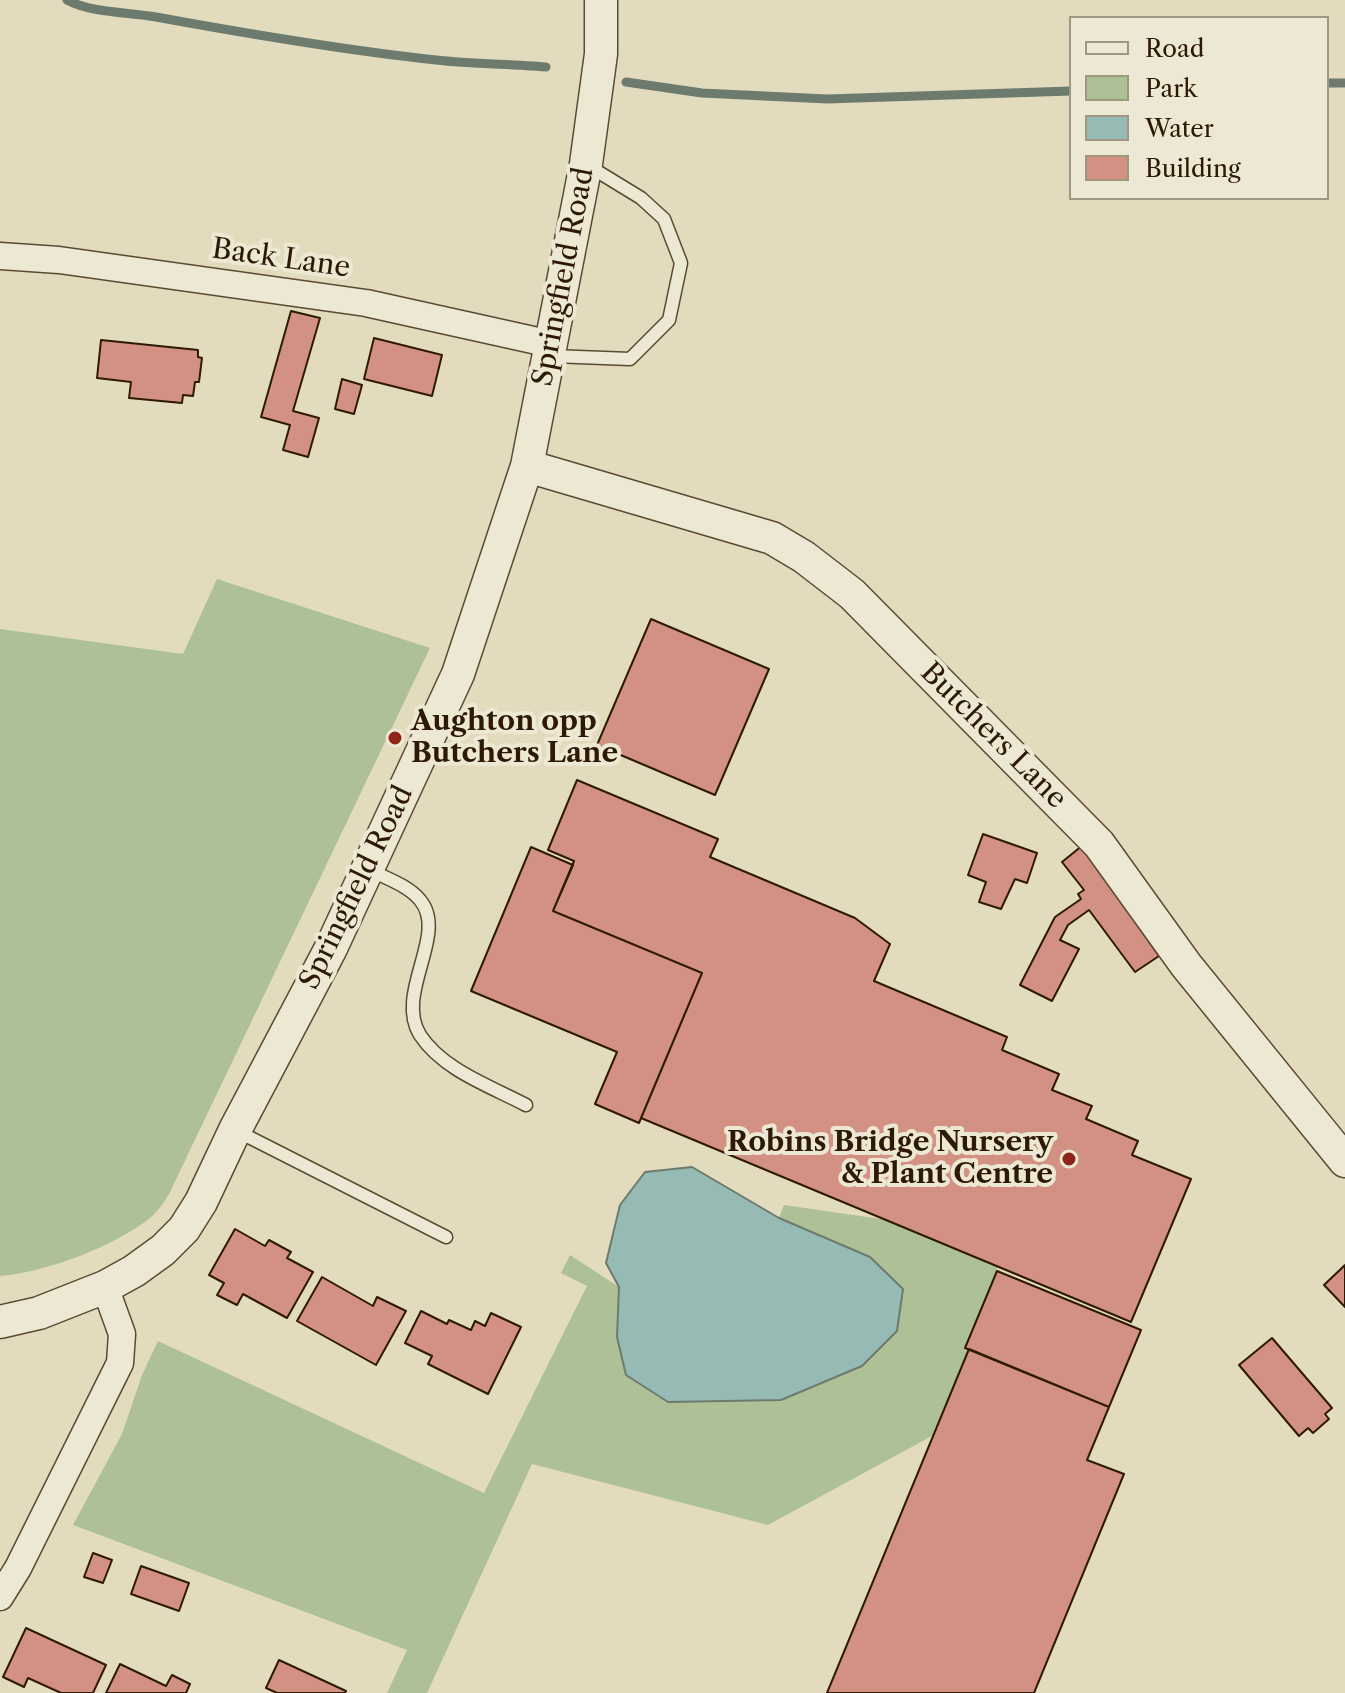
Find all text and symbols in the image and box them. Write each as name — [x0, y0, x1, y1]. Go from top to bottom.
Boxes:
legend — [1069, 16, 1329, 200]
text: Road — [1145, 34, 1204, 63]
text: Park — [1145, 74, 1197, 103]
text: Water — [1145, 114, 1214, 143]
text: Building — [1145, 154, 1241, 183]
street label: Springfield Road — [526, 165, 602, 389]
street label: Back Lane — [210, 233, 352, 285]
street label: Butchers Lane — [913, 656, 1073, 816]
place label: Aughton opp Butchers Lane — [411, 705, 618, 771]
marker: Aughton opp Butchers Lane — [386, 729, 404, 747]
street label: Springfield Road — [293, 781, 421, 995]
place label: Robins Bridge Nursery & Plant Centre — [727, 1126, 1053, 1192]
marker: Robins Bridge Nursery & Plant Centre — [1060, 1150, 1078, 1168]

